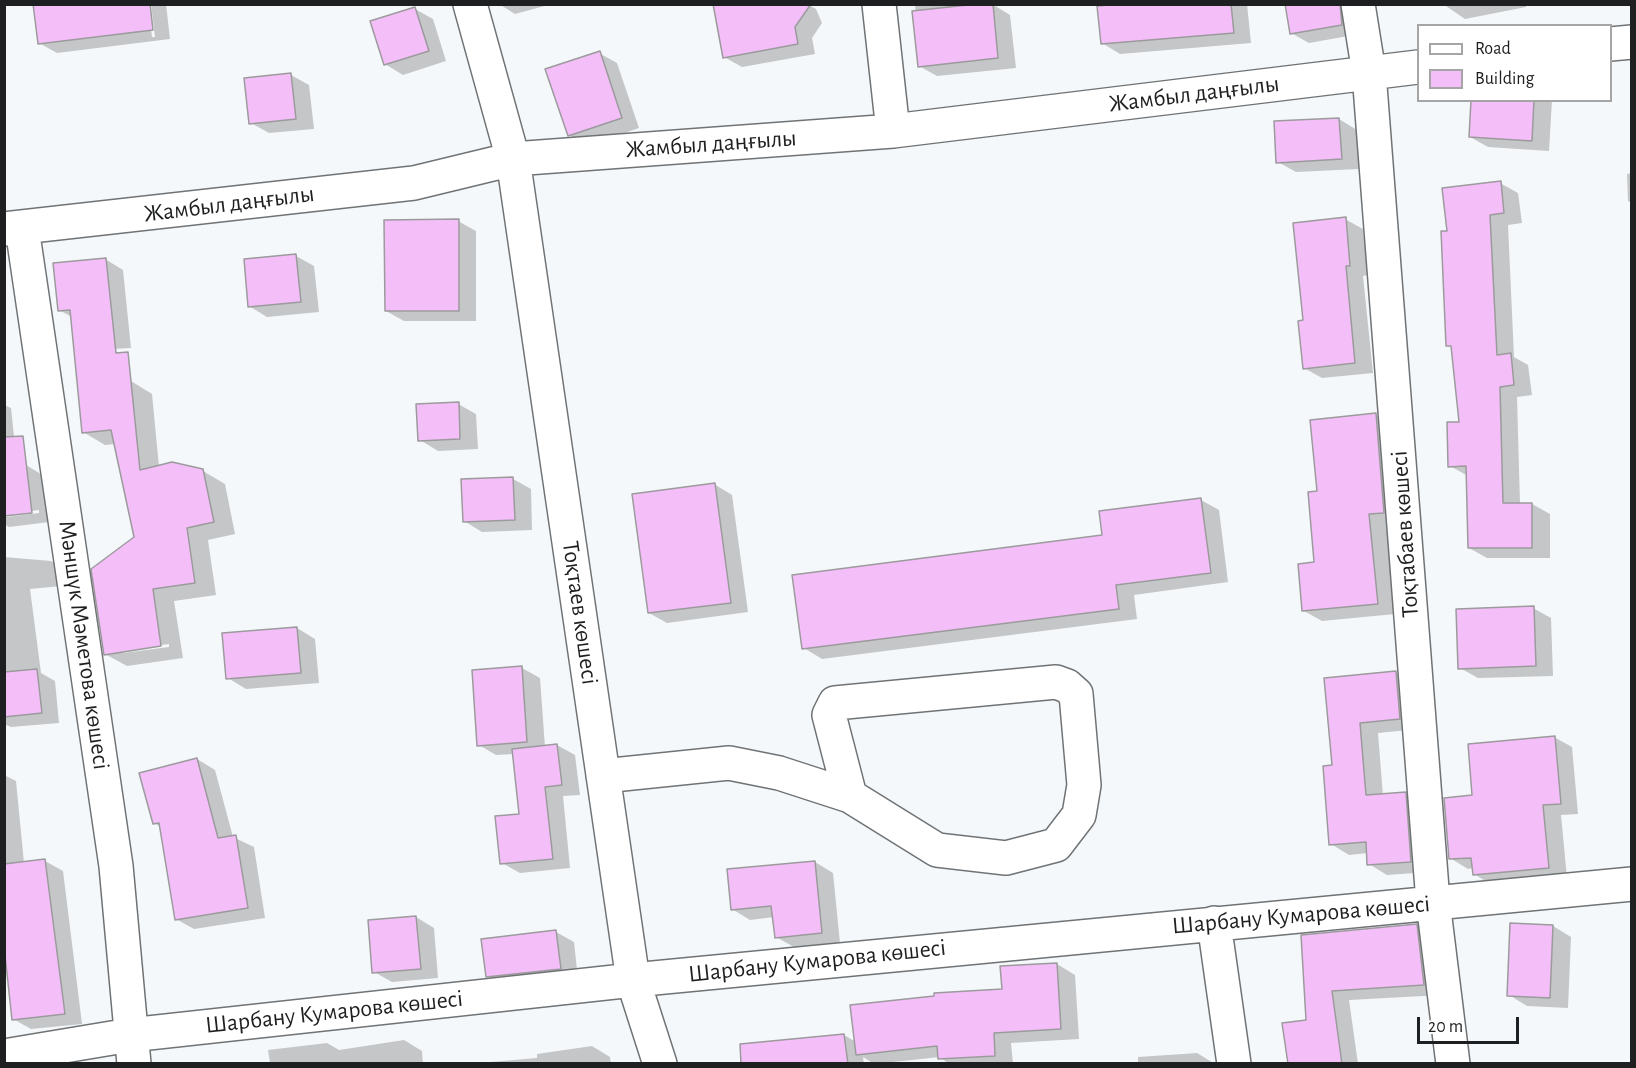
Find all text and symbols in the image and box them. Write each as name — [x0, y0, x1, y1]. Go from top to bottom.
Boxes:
legend — [1417, 24, 1612, 102]
text: Road — [1475, 40, 1511, 58]
street label: Жамбыл даңғылы — [1107, 69, 1281, 119]
text: Building — [1475, 70, 1534, 88]
street label: Жамбыл даңғылы — [624, 124, 798, 164]
street label: Жамбыл даңғылы — [142, 179, 316, 229]
street label: Тоқтабаев көшесі — [1385, 450, 1425, 618]
street label: Мәншүк Мәметова көшесі — [52, 518, 116, 772]
street label: Тоқтаев көшесі — [556, 540, 604, 686]
street label: Шарбану Кумарова көшесі — [1171, 889, 1431, 941]
street label: Шарбану Кумарова көшесі — [687, 933, 947, 989]
street label: Шарбану Кумарова көшесі — [204, 984, 464, 1040]
scale bar — [1420, 1005, 1522, 1043]
text: 20 m — [1428, 1018, 1463, 1036]

